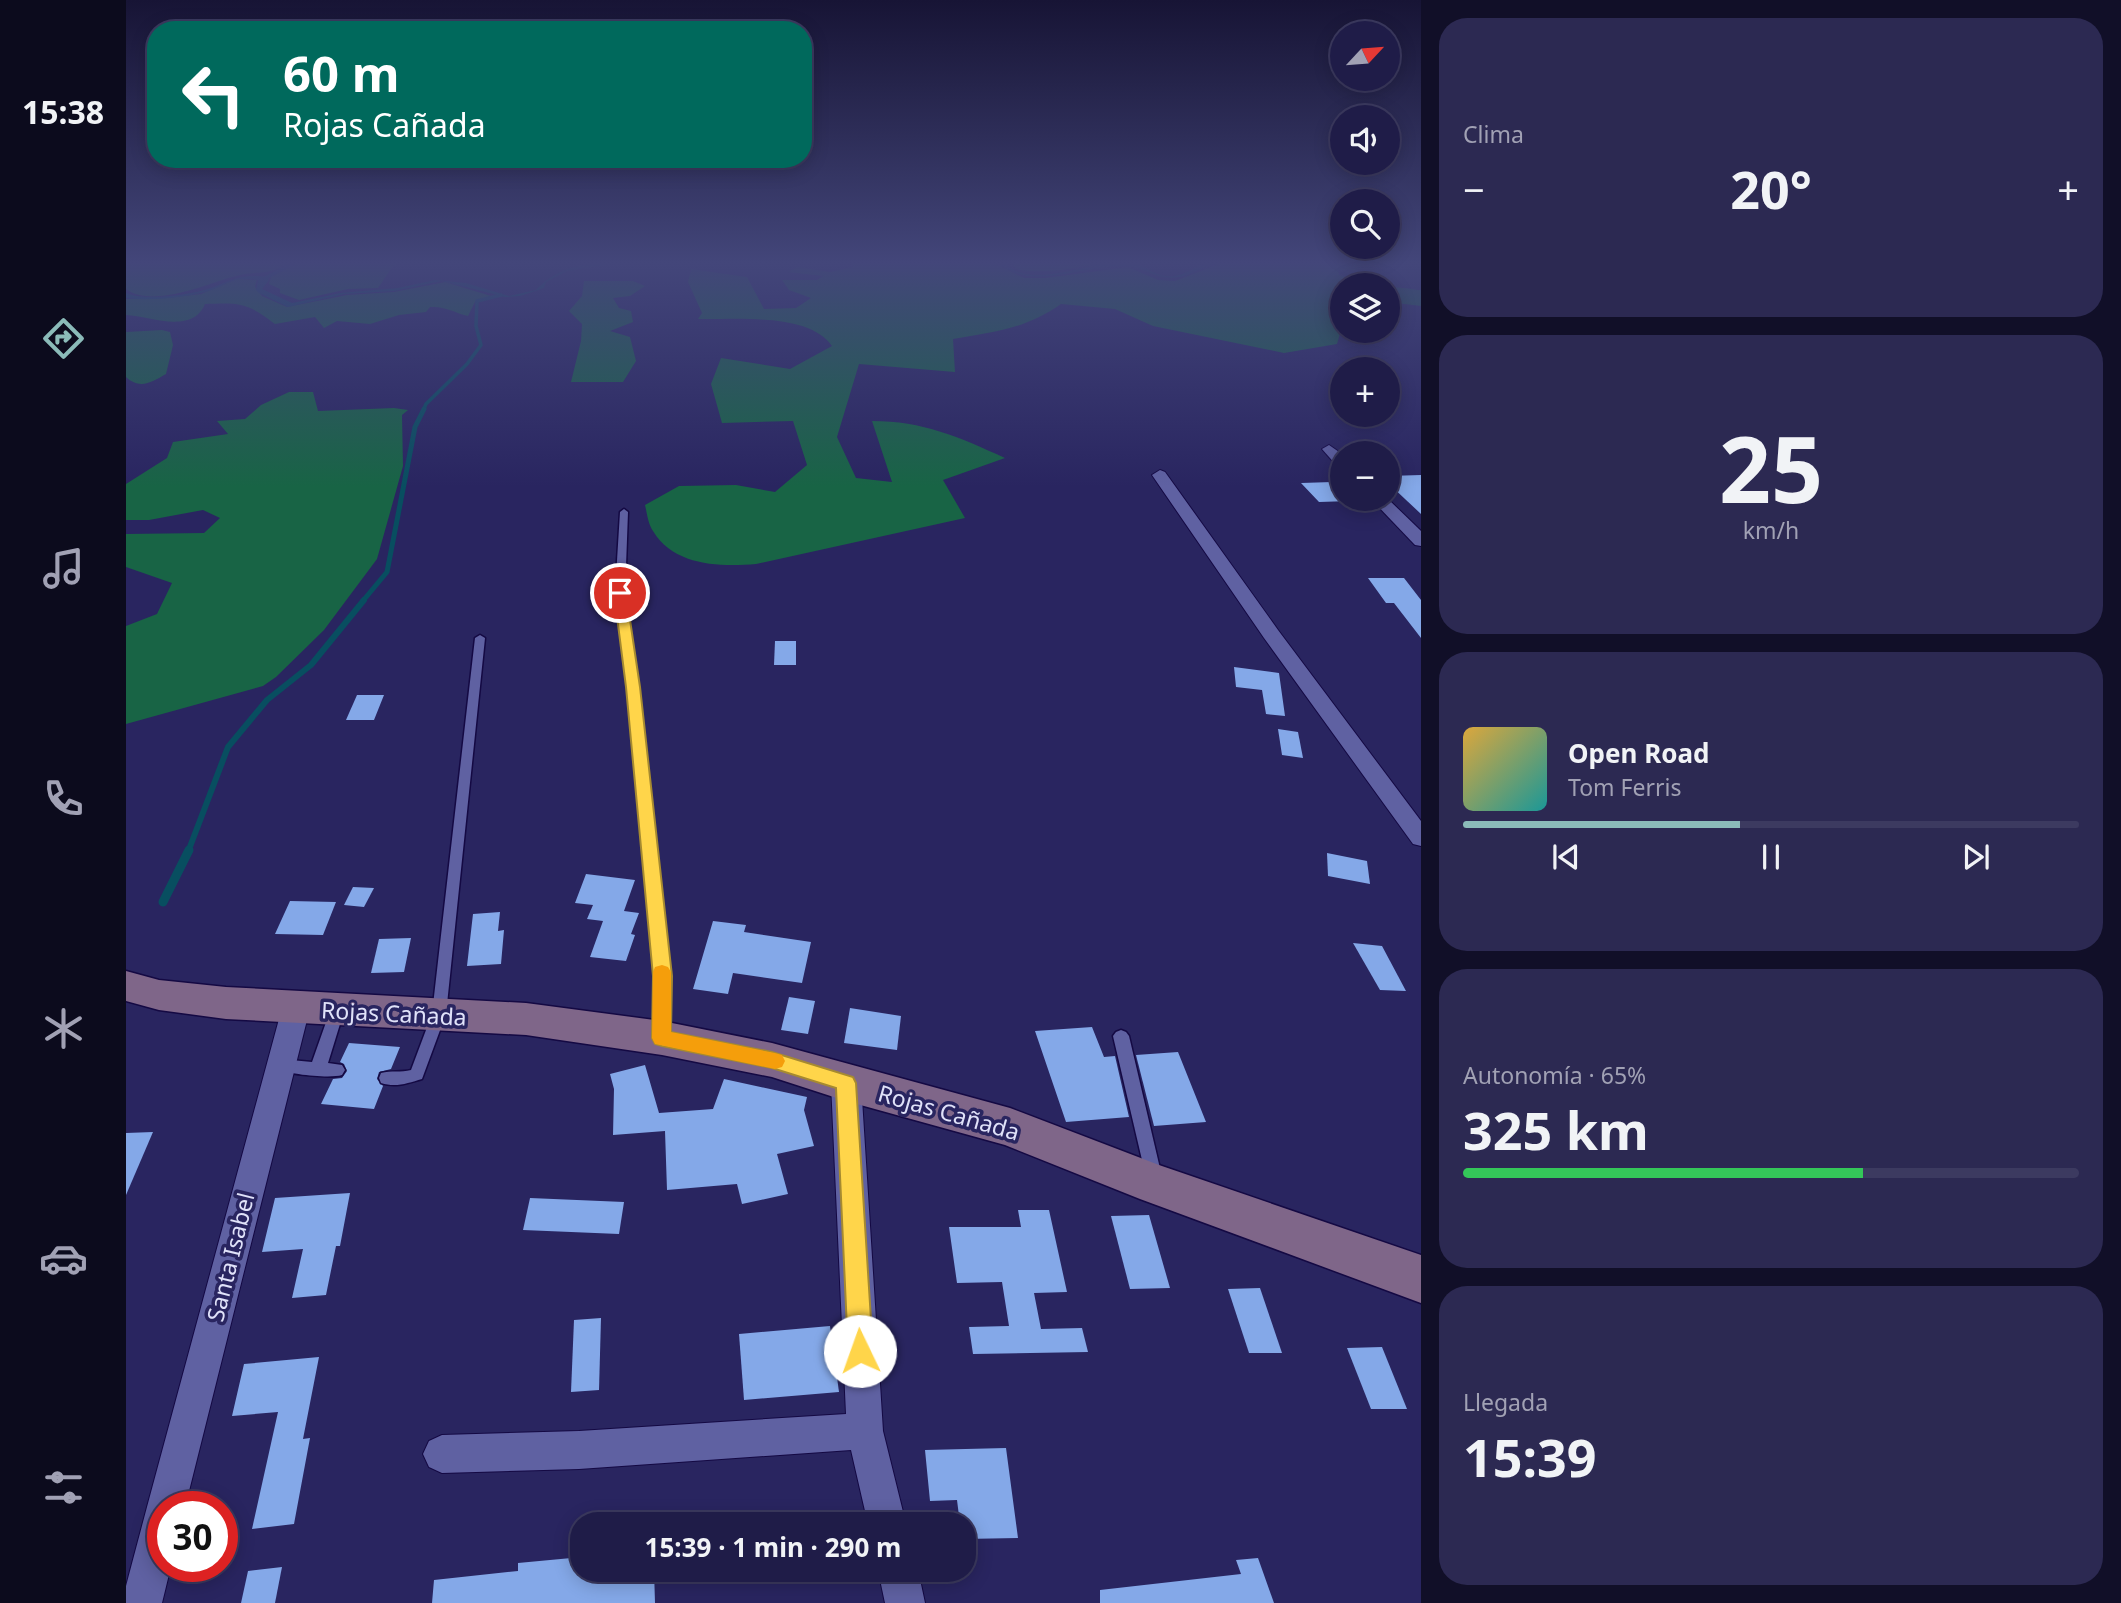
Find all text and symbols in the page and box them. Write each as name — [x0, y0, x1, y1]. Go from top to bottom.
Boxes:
north arrow — [1330, 21, 1400, 91]
map controls — [1330, 21, 1400, 511]
text: 60 m — [283, 40, 400, 106]
icon: left — [168, 49, 259, 140]
text: 15:38 — [22, 90, 104, 133]
text: Rojas Cañada — [283, 103, 486, 146]
button: sound — [1330, 105, 1400, 175]
text: Clima — [1463, 118, 1524, 150]
text: 20° — [1730, 153, 1812, 224]
text: − — [1463, 163, 1485, 215]
text: + — [2057, 163, 2079, 215]
button: search — [1330, 189, 1400, 259]
button: layers — [1330, 273, 1400, 343]
icon: directions — [39, 314, 88, 363]
button: + — [1330, 357, 1400, 427]
text: 25 — [1719, 406, 1823, 530]
button: − — [1330, 441, 1400, 511]
text: km/h — [1743, 514, 1799, 546]
icon: music — [39, 544, 88, 593]
pin — [590, 563, 650, 623]
icon: arrive — [601, 574, 639, 612]
text: Open Road — [1568, 735, 1710, 771]
text: Tom Ferris — [1568, 771, 1681, 803]
icon: phone — [39, 774, 88, 823]
icon: previous — [1547, 838, 1585, 876]
icon: pause — [1752, 838, 1790, 876]
icon: next — [1957, 838, 1995, 876]
street label: Rojas Cañada — [320, 993, 468, 1033]
icon: climate — [39, 1004, 88, 1053]
text: Autonomía · 65% — [1463, 1059, 1646, 1091]
street label: Rojas Cañada — [875, 1077, 1023, 1147]
text: 325 km — [1463, 1094, 1649, 1165]
street label: Santa Isabel — [199, 1189, 261, 1325]
icon: car — [39, 1234, 88, 1283]
position arrow — [823, 1314, 897, 1388]
text: Llegada — [1463, 1386, 1548, 1418]
text: 15:39 — [1463, 1421, 1597, 1492]
icon: filters — [39, 1463, 88, 1512]
speed limit sign: 30 — [147, 1491, 238, 1582]
text: 15:39 · 1 min · 290 m — [645, 1529, 901, 1565]

